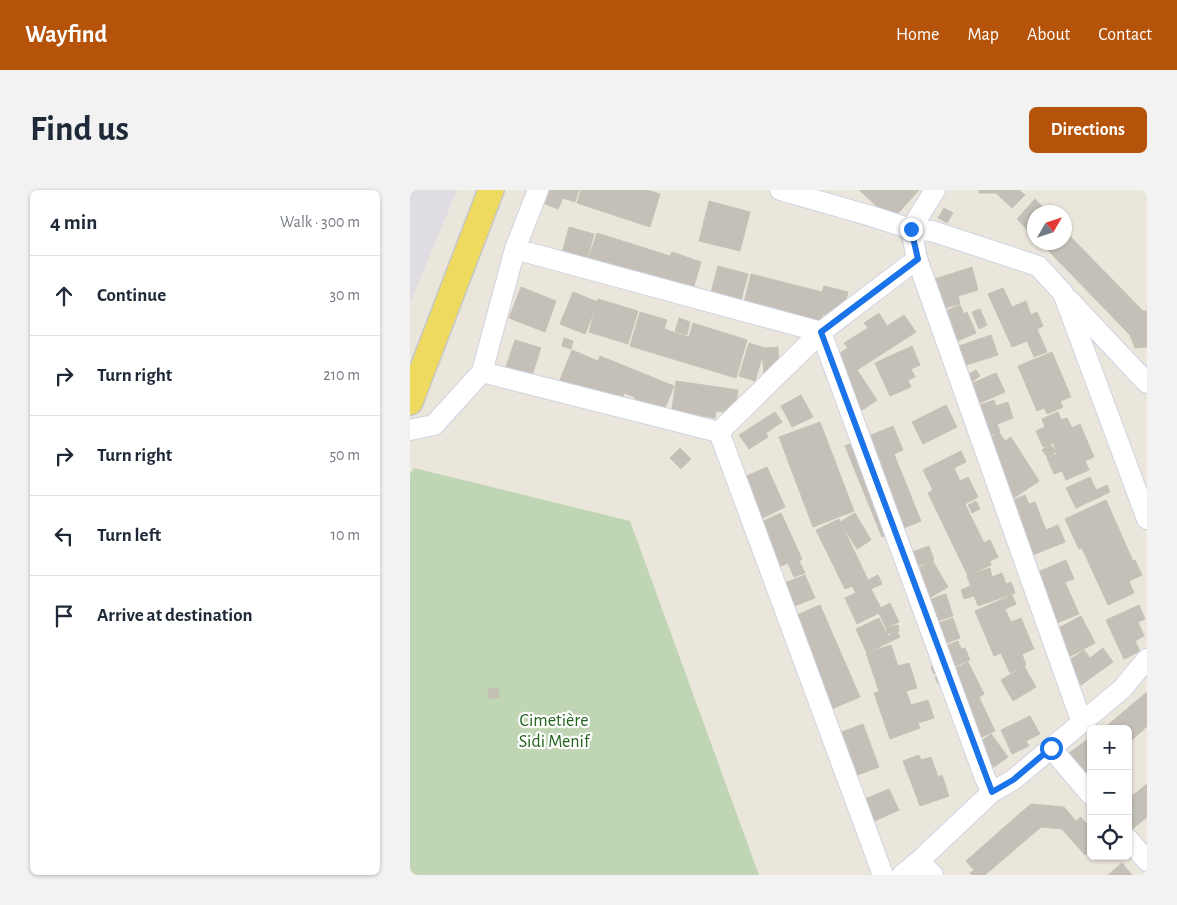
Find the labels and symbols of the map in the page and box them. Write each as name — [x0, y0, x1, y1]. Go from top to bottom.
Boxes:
north arrow — [1027, 205, 1072, 250]
route end — [900, 218, 923, 241]
park label: Cimetière Sidi Menif — [519, 712, 591, 751]
route start — [1040, 737, 1063, 760]

